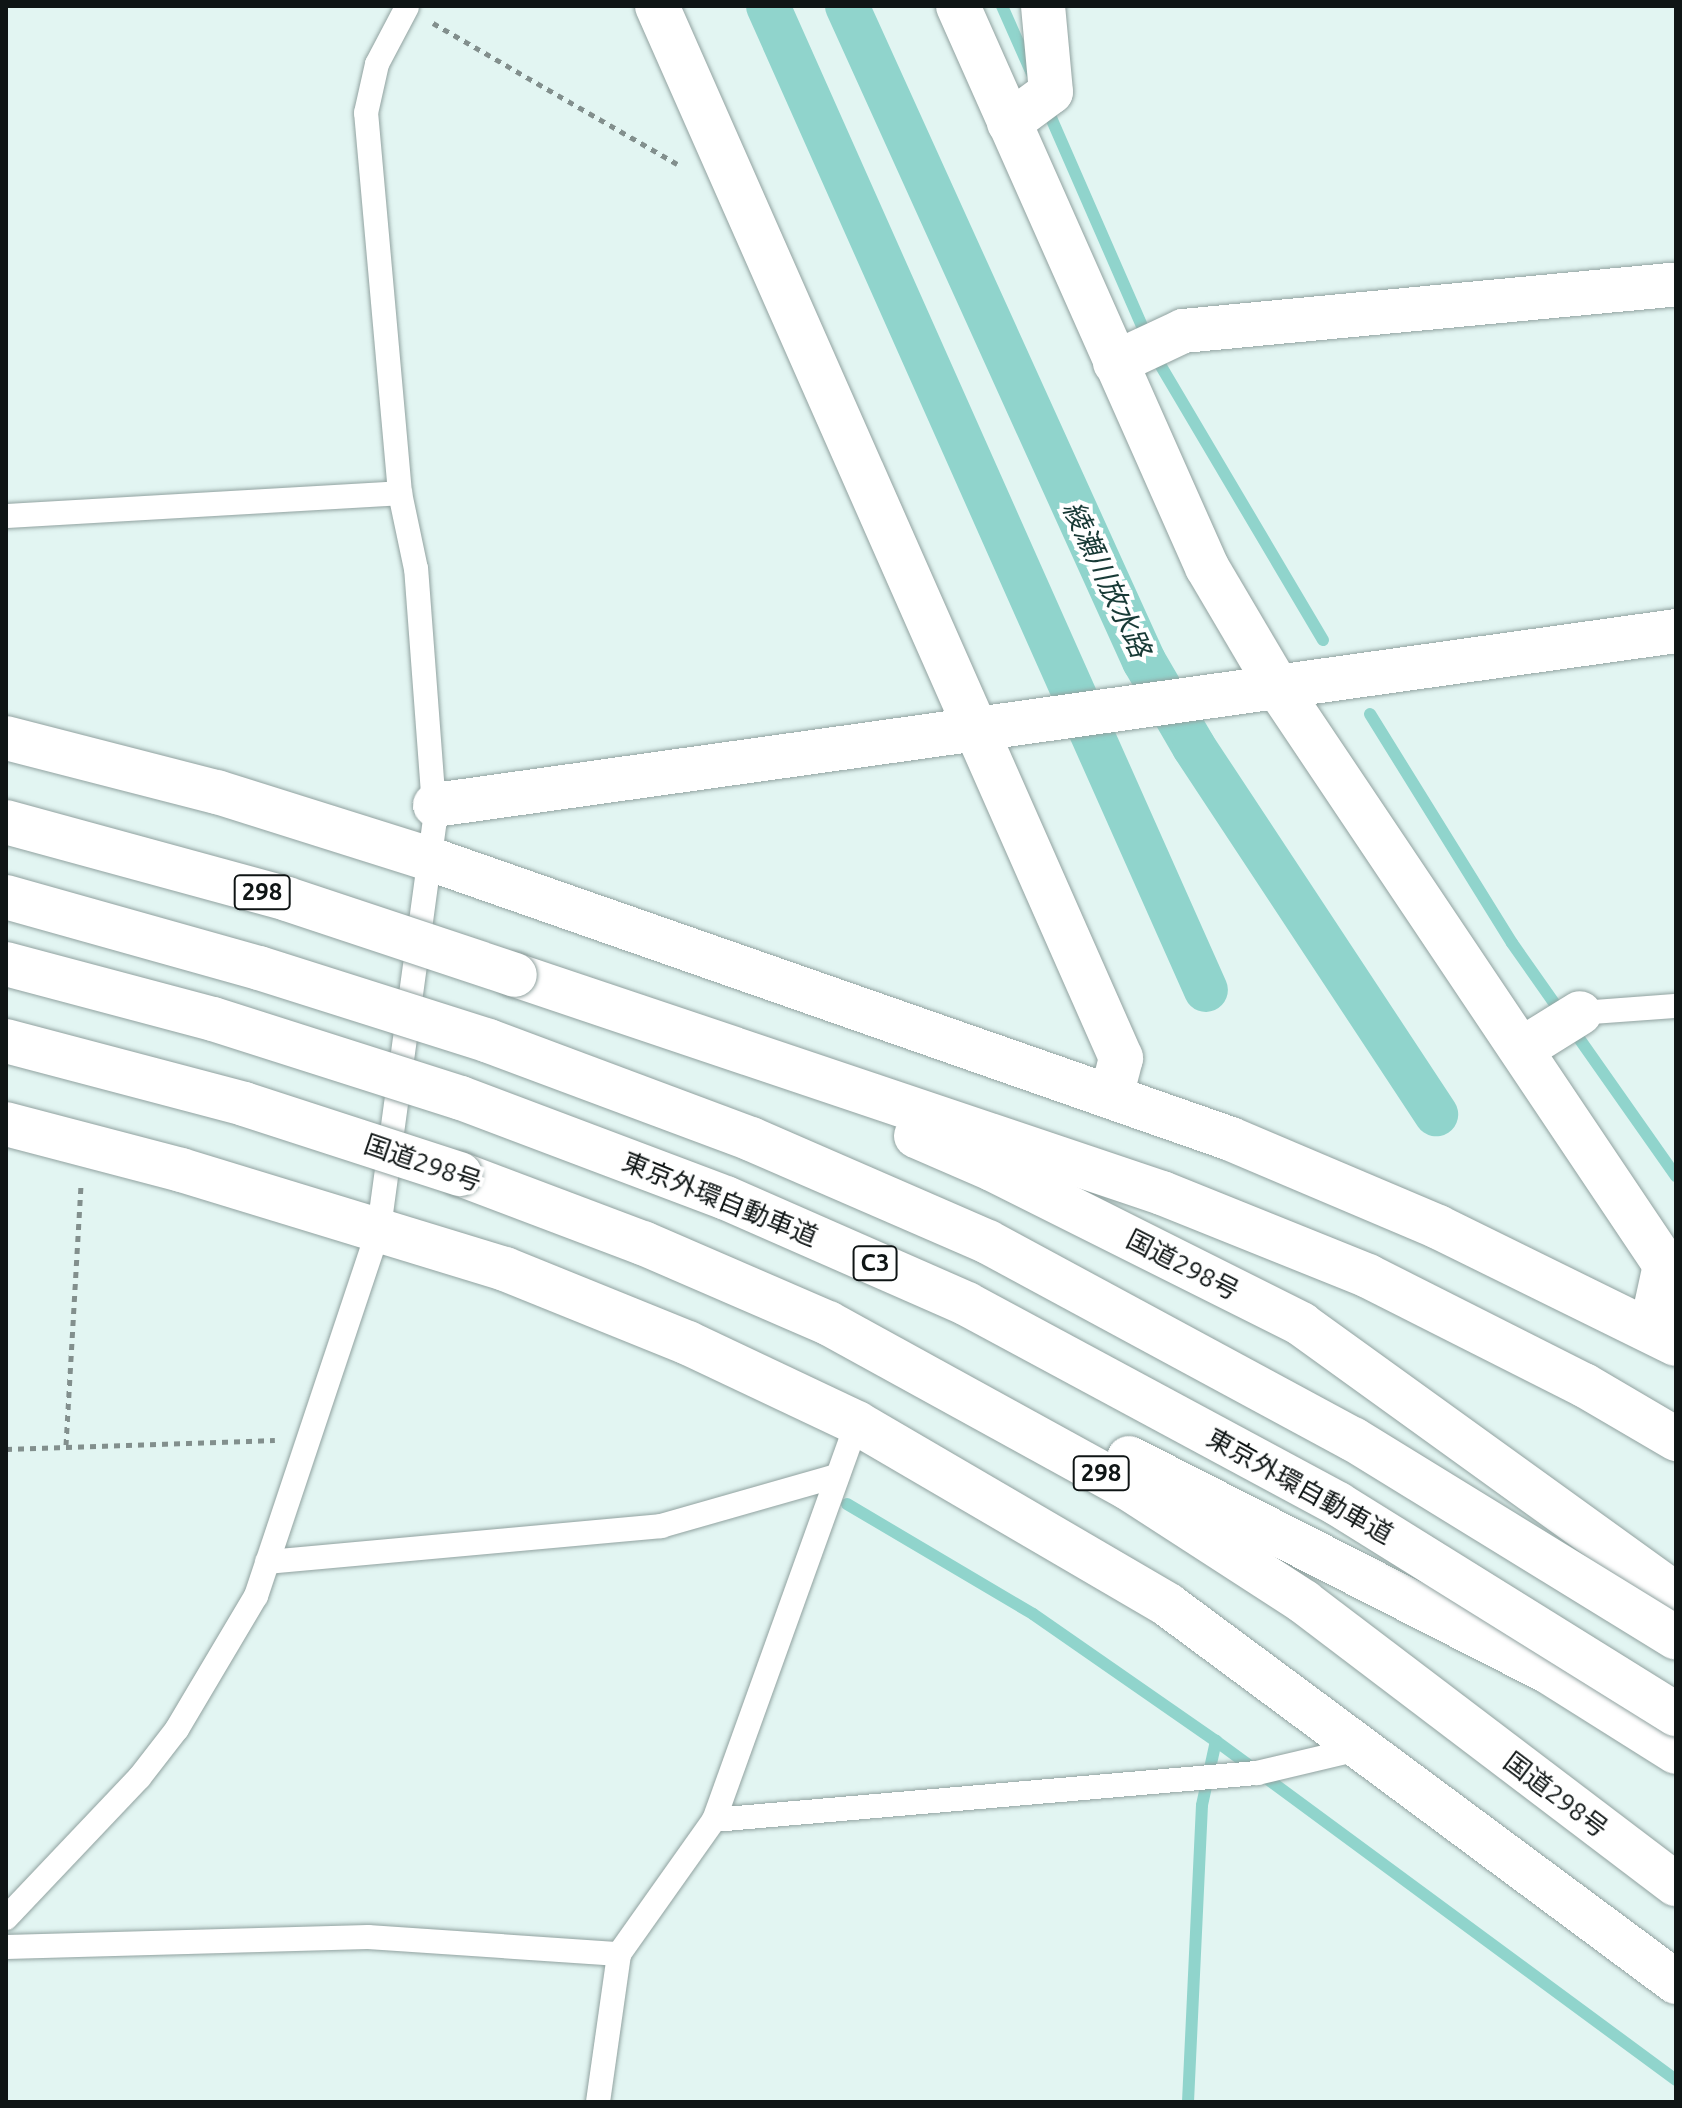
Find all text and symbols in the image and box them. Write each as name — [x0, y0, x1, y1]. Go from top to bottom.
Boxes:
water label: 綾瀬川放水路 — [1056, 496, 1158, 662]
road number: 298 — [232, 872, 292, 912]
street label: 国道298号 — [360, 1128, 486, 1198]
street label: 東京外環自動車道 — [618, 1146, 822, 1252]
street label: 国道298号 — [1122, 1223, 1244, 1307]
road number: C3 — [851, 1243, 899, 1283]
street label: 東京外環自動車道 — [1201, 1422, 1399, 1550]
road number: 298 — [1071, 1453, 1131, 1493]
street label: 国道298号 — [1498, 1746, 1614, 1844]

